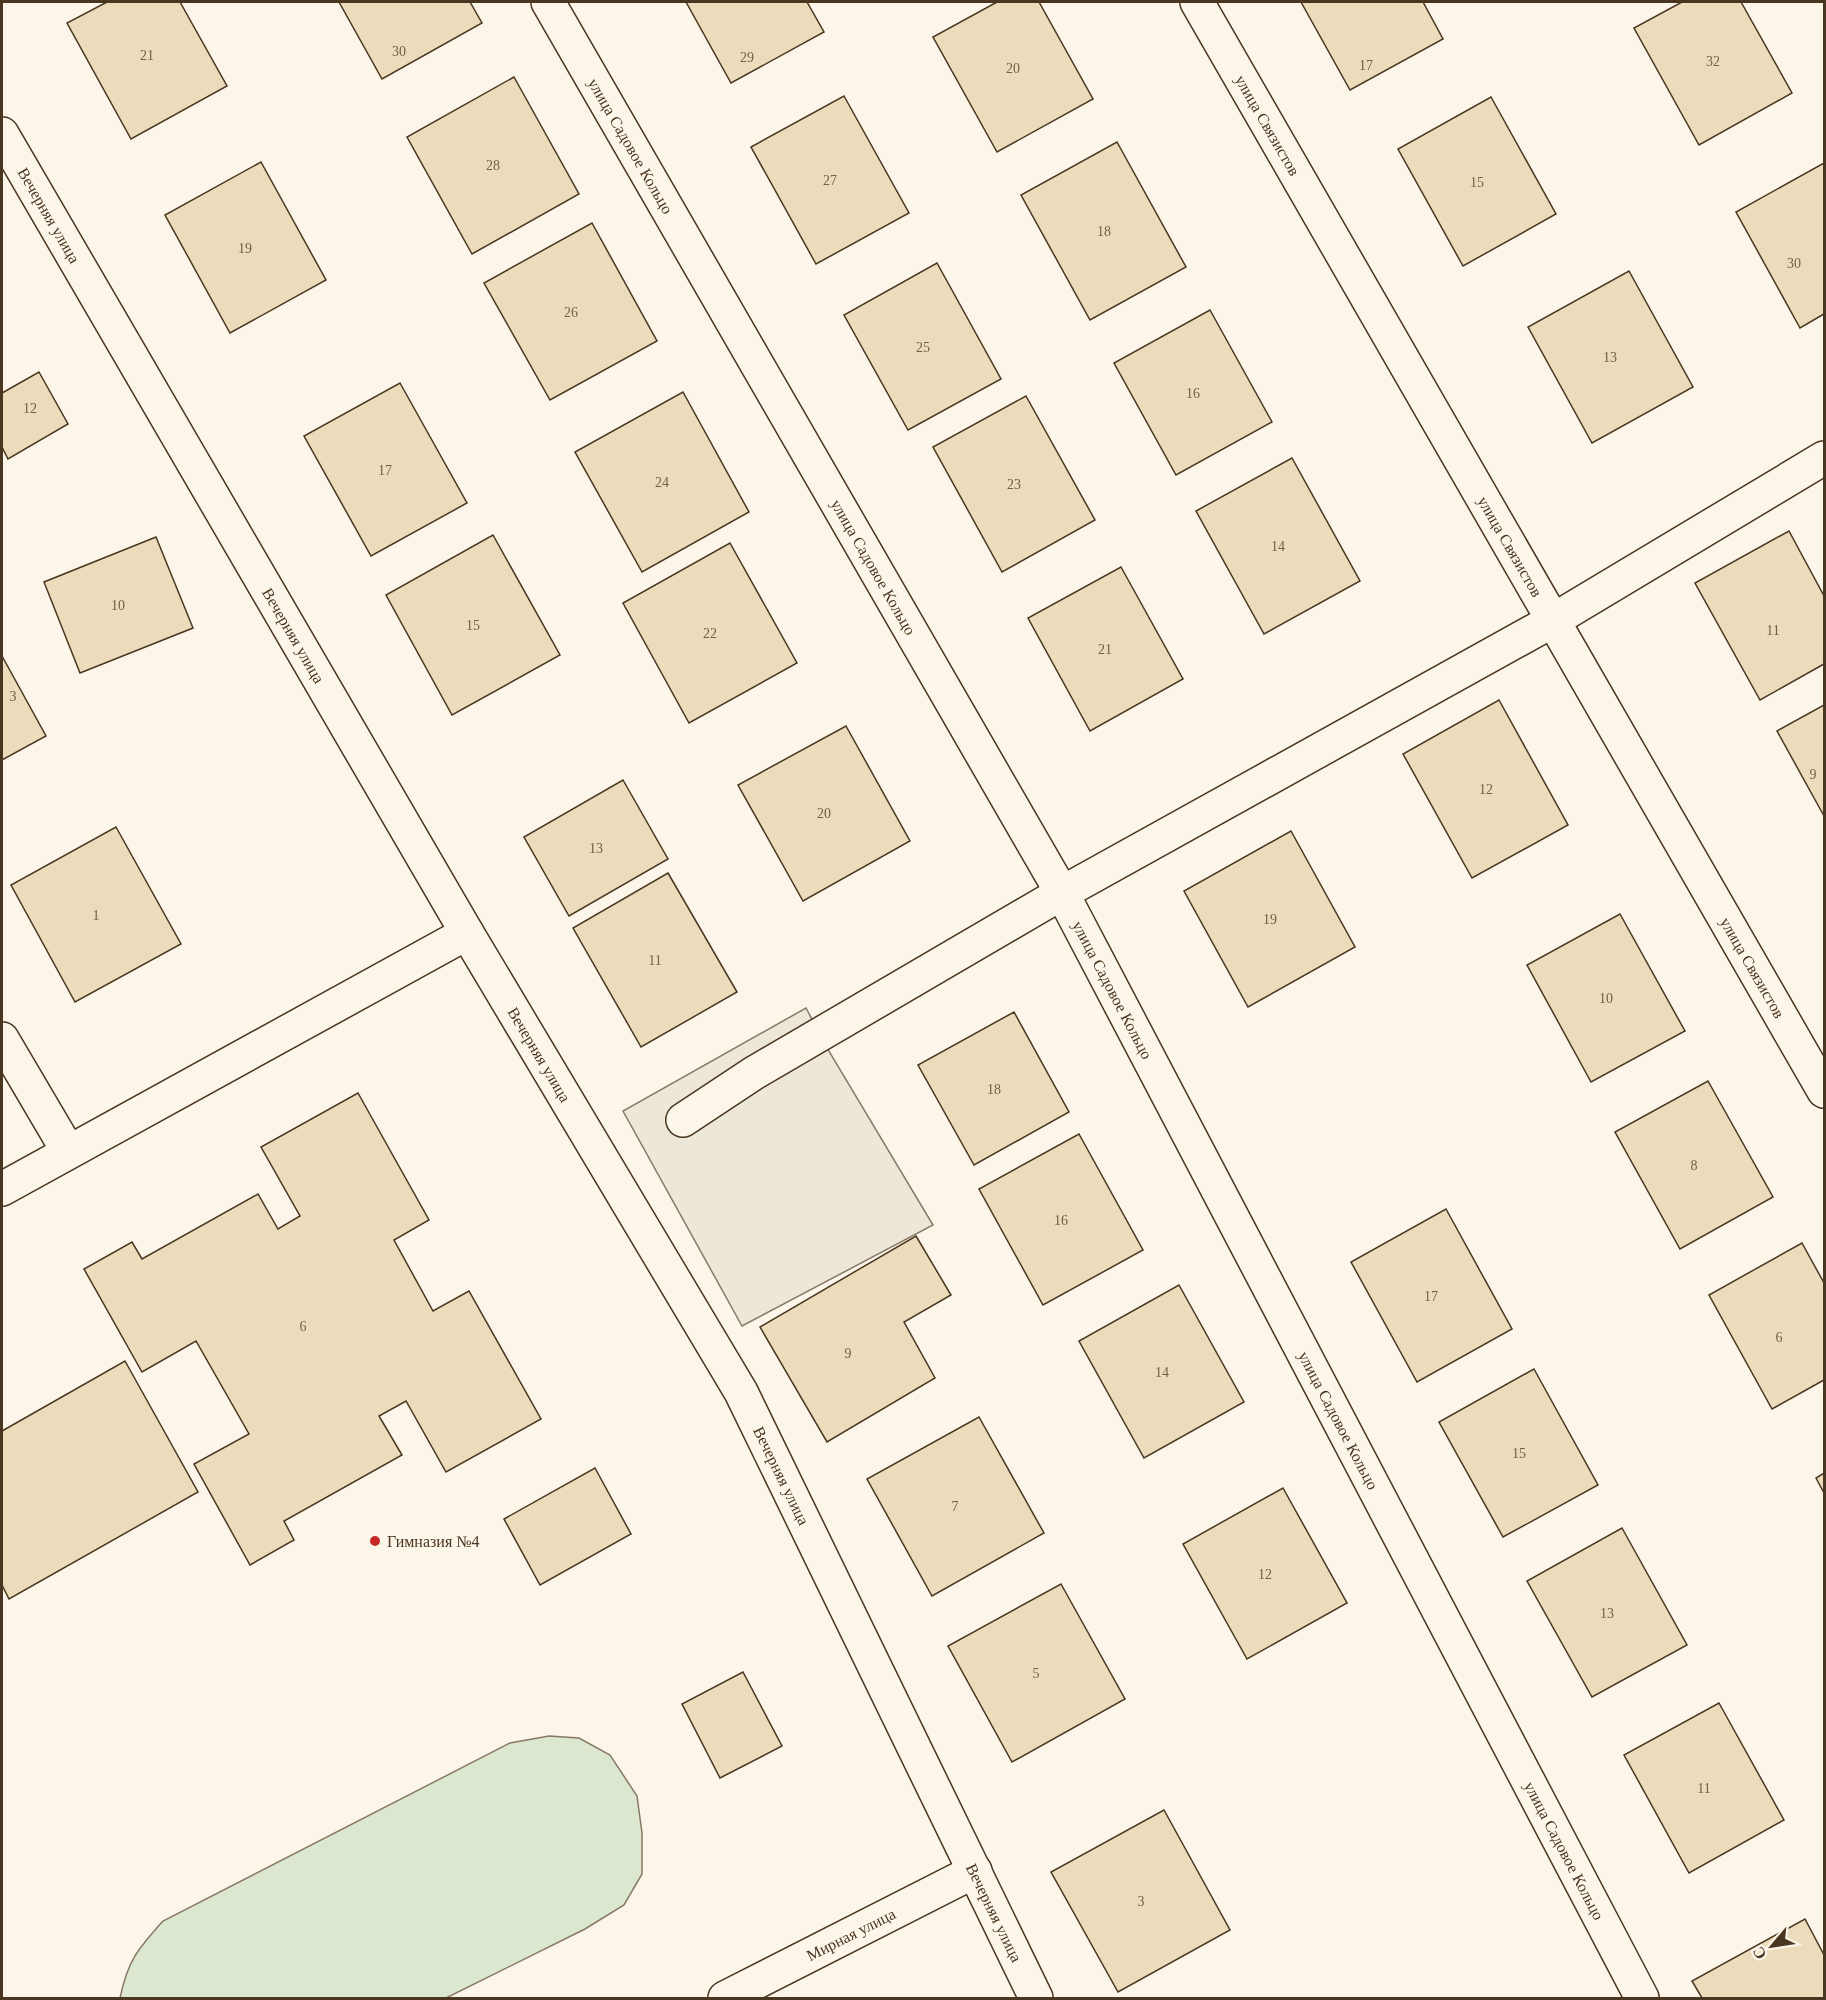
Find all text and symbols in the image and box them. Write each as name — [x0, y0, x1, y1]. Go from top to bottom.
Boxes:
house number: 30 — [392, 44, 406, 59]
house number: 21 — [140, 48, 154, 63]
house number: 29 — [740, 50, 754, 65]
house number: 32 — [1706, 54, 1720, 69]
house number: 17 — [1359, 58, 1373, 73]
house number: 20 — [1006, 61, 1020, 76]
street label: улица Связистов — [1231, 72, 1304, 179]
street label: улица Садовое Кольцо — [584, 75, 677, 217]
house number: 28 — [486, 158, 500, 173]
street label: Вечерняя улица — [15, 165, 84, 266]
house number: 27 — [823, 173, 837, 188]
house number: 15 — [1470, 175, 1484, 190]
house number: 18 — [1097, 224, 1111, 239]
house number: 19 — [238, 241, 252, 256]
house number: 30 — [1787, 256, 1801, 271]
house number: 26 — [564, 305, 578, 320]
house number: 25 — [916, 340, 930, 355]
house number: 13 — [1603, 350, 1617, 365]
house number: 16 — [1186, 386, 1200, 401]
house number: 12 — [23, 401, 37, 416]
house number: 17 — [378, 463, 392, 478]
house number: 24 — [655, 475, 669, 490]
house number: 23 — [1007, 477, 1021, 492]
street label: улица Связистов — [1474, 493, 1546, 600]
street label: улица Садовое Кольцо — [827, 496, 920, 638]
house number: 14 — [1271, 539, 1285, 554]
street label: Вечерняя улица — [259, 585, 328, 686]
house number: 10 — [111, 598, 125, 613]
house number: 15 — [466, 618, 480, 633]
house number: 11 — [1766, 623, 1780, 638]
house number: 22 — [703, 626, 717, 641]
house number: 21 — [1098, 642, 1112, 657]
house number: 3 — [10, 689, 17, 704]
house number: 9 — [1810, 767, 1817, 782]
house number: 12 — [1479, 782, 1493, 797]
house number: 20 — [817, 806, 831, 821]
house number: 13 — [589, 841, 603, 856]
house number: 1 — [93, 908, 100, 923]
house number: 19 — [1263, 912, 1277, 927]
street label: улица Связистов — [1716, 914, 1789, 1021]
street label: улица Садовое Кольцо — [1069, 918, 1156, 1062]
house number: 11 — [648, 953, 662, 968]
house number: 10 — [1599, 991, 1613, 1006]
street label: Вечерняя улица — [505, 1004, 574, 1105]
house number: 18 — [987, 1082, 1001, 1097]
house number: 8 — [1691, 1158, 1698, 1173]
house number: 16 — [1054, 1213, 1068, 1228]
house number: 17 — [1424, 1289, 1438, 1304]
house number: 6 — [300, 1319, 307, 1334]
house number: 6 — [1776, 1330, 1783, 1345]
house number: 9 — [845, 1346, 852, 1361]
street label: улица Садовое Кольцо — [1295, 1348, 1382, 1492]
house number: 14 — [1155, 1365, 1169, 1380]
street label: Вечерняя улица — [751, 1424, 813, 1528]
house number: 15 — [1512, 1446, 1526, 1461]
house number: 7 — [952, 1499, 959, 1514]
place label: Гимназия №4 — [387, 1533, 480, 1550]
marker: Гимназия №4 — [368, 1534, 382, 1548]
house number: 12 — [1258, 1567, 1272, 1582]
house number: 13 — [1600, 1606, 1614, 1621]
house number: 5 — [1033, 1666, 1040, 1681]
street label: улица Садовое Кольцо — [1520, 1778, 1608, 1922]
house number: 11 — [1697, 1781, 1711, 1796]
street label: Вечерняя улица — [963, 1861, 1026, 1965]
house number: 3 — [1138, 1894, 1145, 1909]
street label: Мирная улица — [803, 1905, 898, 1964]
north arrow — [1742, 1916, 1802, 1976]
text: С — [1749, 1944, 1770, 1962]

